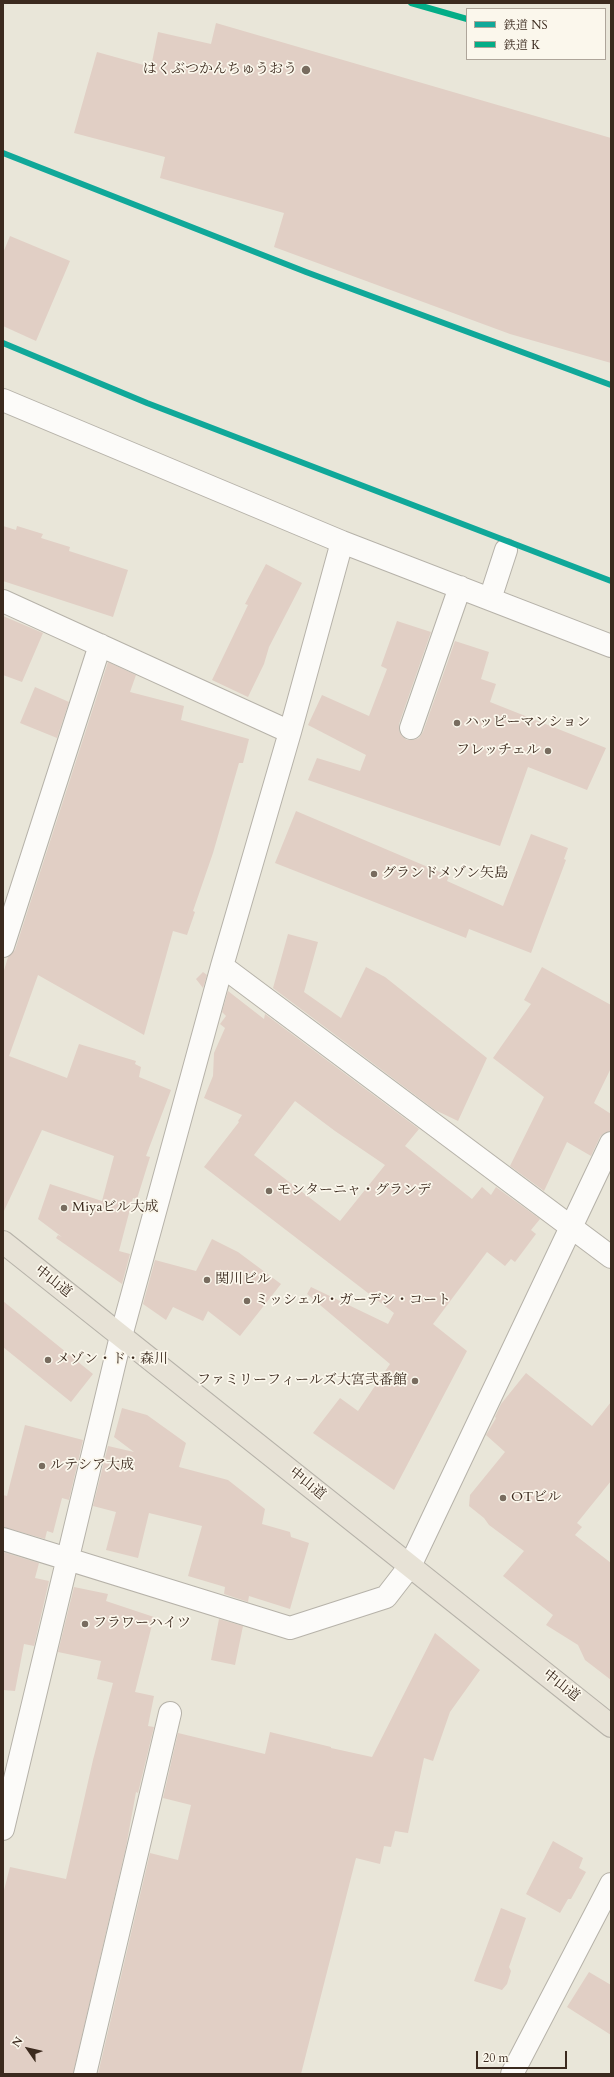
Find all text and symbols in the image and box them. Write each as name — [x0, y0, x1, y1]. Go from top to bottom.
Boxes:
legend — [466, 8, 606, 60]
text: 鉄道 NS — [504, 17, 547, 33]
text: 鉄道 K — [504, 37, 540, 53]
place label: はくぶつかんちゅうおう — [143, 62, 297, 78]
marker: はくぶつかんちゅうおう — [300, 64, 312, 76]
place label: ハッピーマンション — [465, 715, 590, 731]
marker: ハッピーマンション — [452, 718, 462, 728]
place label: フレッチェル — [456, 743, 540, 759]
marker: フレッチェル — [543, 746, 553, 756]
place label: グランドメゾン矢島 — [382, 866, 508, 882]
marker: グランドメゾン矢島 — [369, 869, 379, 879]
place label: モンターニャ・グランデ — [277, 1183, 431, 1199]
marker: モンターニャ・グランデ — [264, 1186, 274, 1196]
place label: Miyaビル大成 — [72, 1200, 159, 1216]
marker: Miyaビル大成 — [59, 1203, 69, 1213]
street label: 中山道 — [31, 1262, 75, 1302]
place label: 関川ビル — [215, 1272, 271, 1288]
marker: 関川ビル — [202, 1275, 212, 1285]
place label: ミッシェル・ガーデン・コート — [255, 1293, 451, 1309]
marker: ミッシェル・ガーデン・コート — [242, 1296, 252, 1306]
place label: メゾン・ド・森川 — [56, 1352, 168, 1368]
marker: メゾン・ド・森川 — [43, 1355, 53, 1365]
place label: ファミリーフィールズ大宮弐番館 — [197, 1373, 407, 1389]
marker: ファミリーフィールズ大宮弐番館 — [410, 1376, 420, 1386]
place label: ルテシア大成 — [50, 1458, 134, 1474]
marker: ルテシア大成 — [37, 1461, 47, 1471]
street label: 中山道 — [285, 1464, 329, 1504]
place label: OTビル — [511, 1490, 561, 1506]
marker: OTビル — [498, 1493, 508, 1503]
place label: フラワーハイツ — [93, 1616, 191, 1632]
marker: フラワーハイツ — [80, 1619, 90, 1629]
street label: 中山道 — [539, 1666, 583, 1706]
north arrow — [8, 2029, 48, 2069]
text: N — [9, 2034, 27, 2050]
scale bar — [478, 2043, 569, 2069]
text: 20 m — [483, 2050, 509, 2066]

